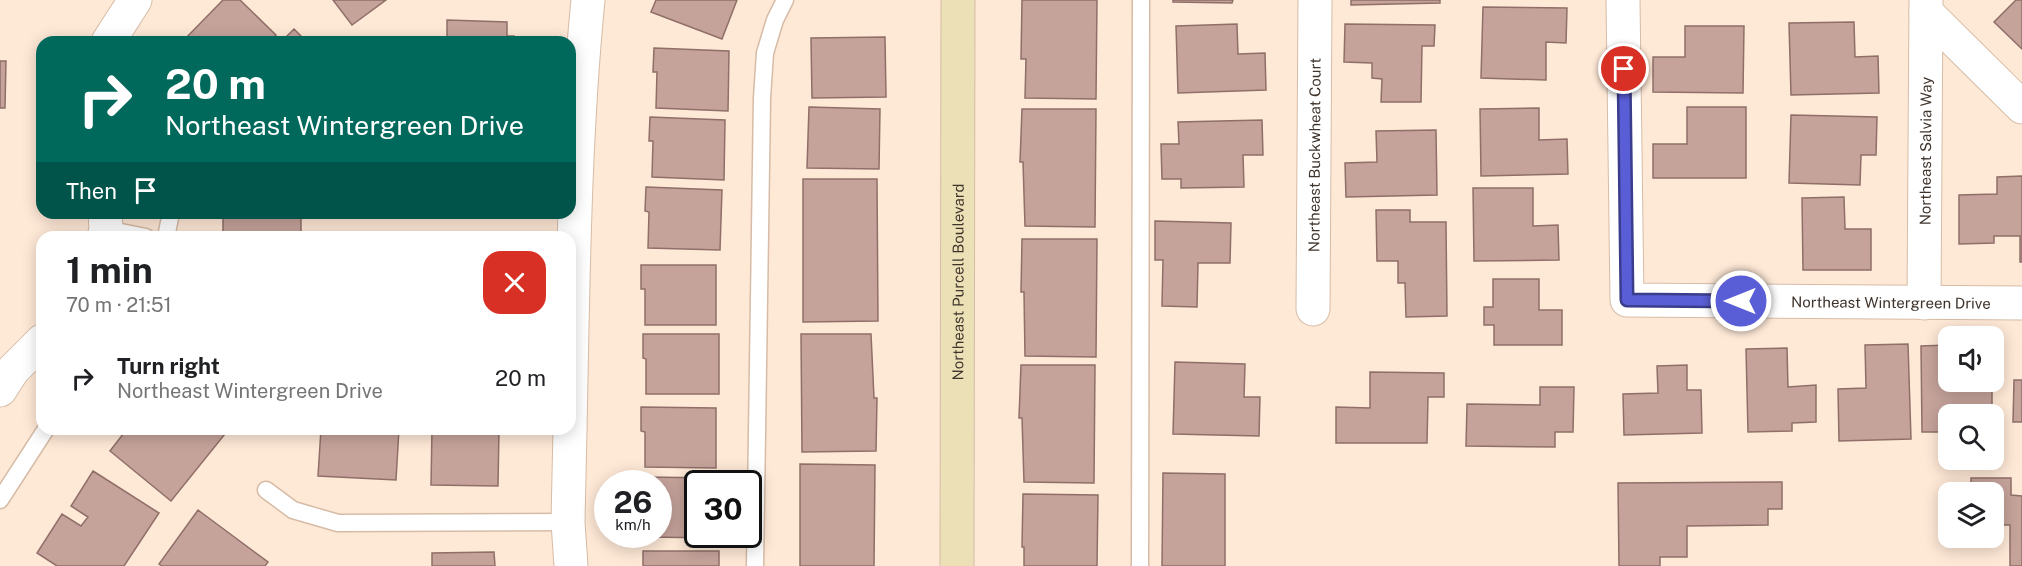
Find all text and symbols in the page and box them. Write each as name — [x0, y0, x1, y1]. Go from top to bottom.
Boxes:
pin — [1598, 43, 1649, 94]
icon: arrive — [1607, 52, 1640, 85]
street label: Northeast Buckwheat Court — [1305, 58, 1323, 252]
text: 20 m — [165, 59, 266, 108]
icon: right — [66, 60, 144, 138]
street label: Northeast Salvia Way — [1916, 77, 1934, 225]
text: Northeast Wintergreen Drive — [165, 109, 524, 141]
icon: arrive — [129, 174, 162, 207]
text: Then — [66, 178, 117, 204]
street label: Northeast Purcell Boulevard — [949, 184, 966, 380]
text: 1 min — [66, 249, 153, 291]
button: close — [483, 251, 546, 314]
position arrow — [1709, 269, 1773, 333]
text: 70 m · 21:51 — [66, 293, 172, 317]
street label: Northeast Wintergreen Drive — [1791, 293, 1991, 311]
map controls — [1938, 326, 2004, 548]
button: sound — [1938, 326, 2004, 392]
text: Turn right — [117, 353, 220, 379]
icon: right — [66, 362, 99, 395]
text: 20 m — [495, 365, 546, 391]
text: Northeast Wintergreen Drive — [117, 379, 383, 403]
button: search — [1938, 404, 2004, 470]
speed limit sign: 30 — [684, 470, 762, 548]
button: layers — [1938, 482, 2004, 548]
text: 26 — [614, 484, 652, 520]
text: km/h — [615, 516, 651, 533]

